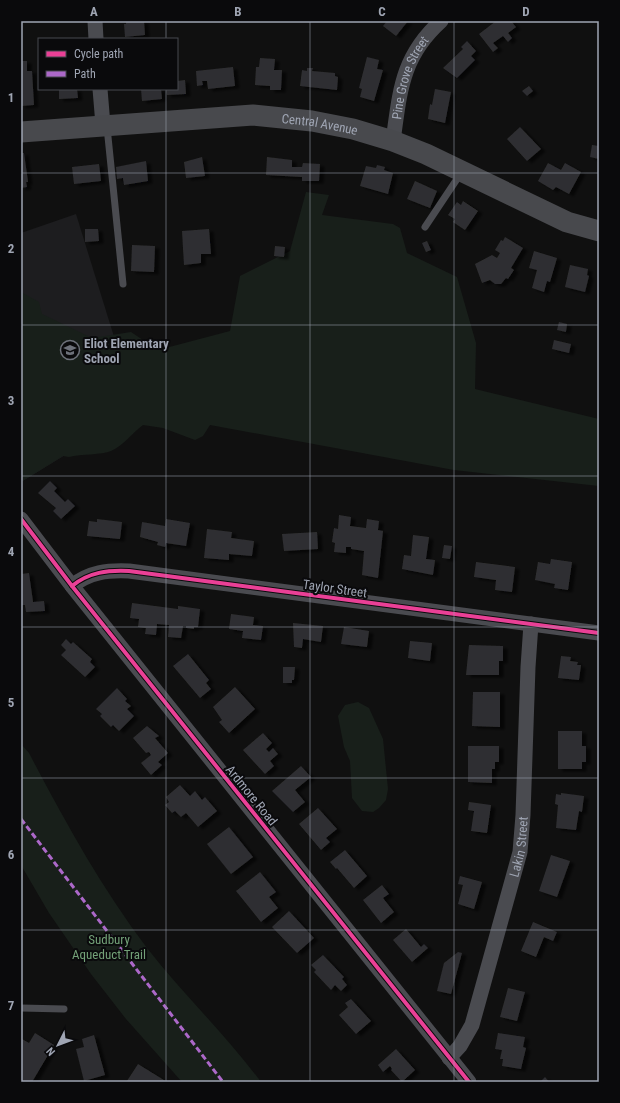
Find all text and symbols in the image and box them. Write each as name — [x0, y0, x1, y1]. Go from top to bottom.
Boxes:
text: A — [90, 4, 98, 19]
text: B — [234, 4, 242, 19]
text: C — [378, 4, 386, 19]
text: D — [522, 4, 530, 19]
street label: Pine Grove Street — [389, 33, 432, 121]
legend — [38, 38, 178, 90]
text: Cycle path — [74, 47, 124, 61]
text: Path — [74, 67, 96, 81]
text: 1 — [8, 90, 14, 105]
street label: Central Avenue — [281, 111, 360, 138]
text: 2 — [8, 241, 15, 256]
place label: Eliot Elementary School — [84, 336, 169, 366]
school or university icon: Eliot Elementary School — [59, 339, 81, 361]
text: 3 — [8, 393, 14, 408]
text: 4 — [8, 544, 15, 559]
street label: Taylor Street — [302, 577, 368, 600]
text: 5 — [8, 695, 15, 710]
street label: Ardmore Road — [223, 762, 280, 828]
street label: Lakin Street — [506, 816, 531, 879]
text: 6 — [8, 847, 15, 862]
park label: Sudbury Aqueduct Trail — [72, 932, 146, 962]
text: 7 — [8, 998, 15, 1013]
north arrow — [38, 1025, 78, 1065]
text: N — [44, 1044, 58, 1058]

